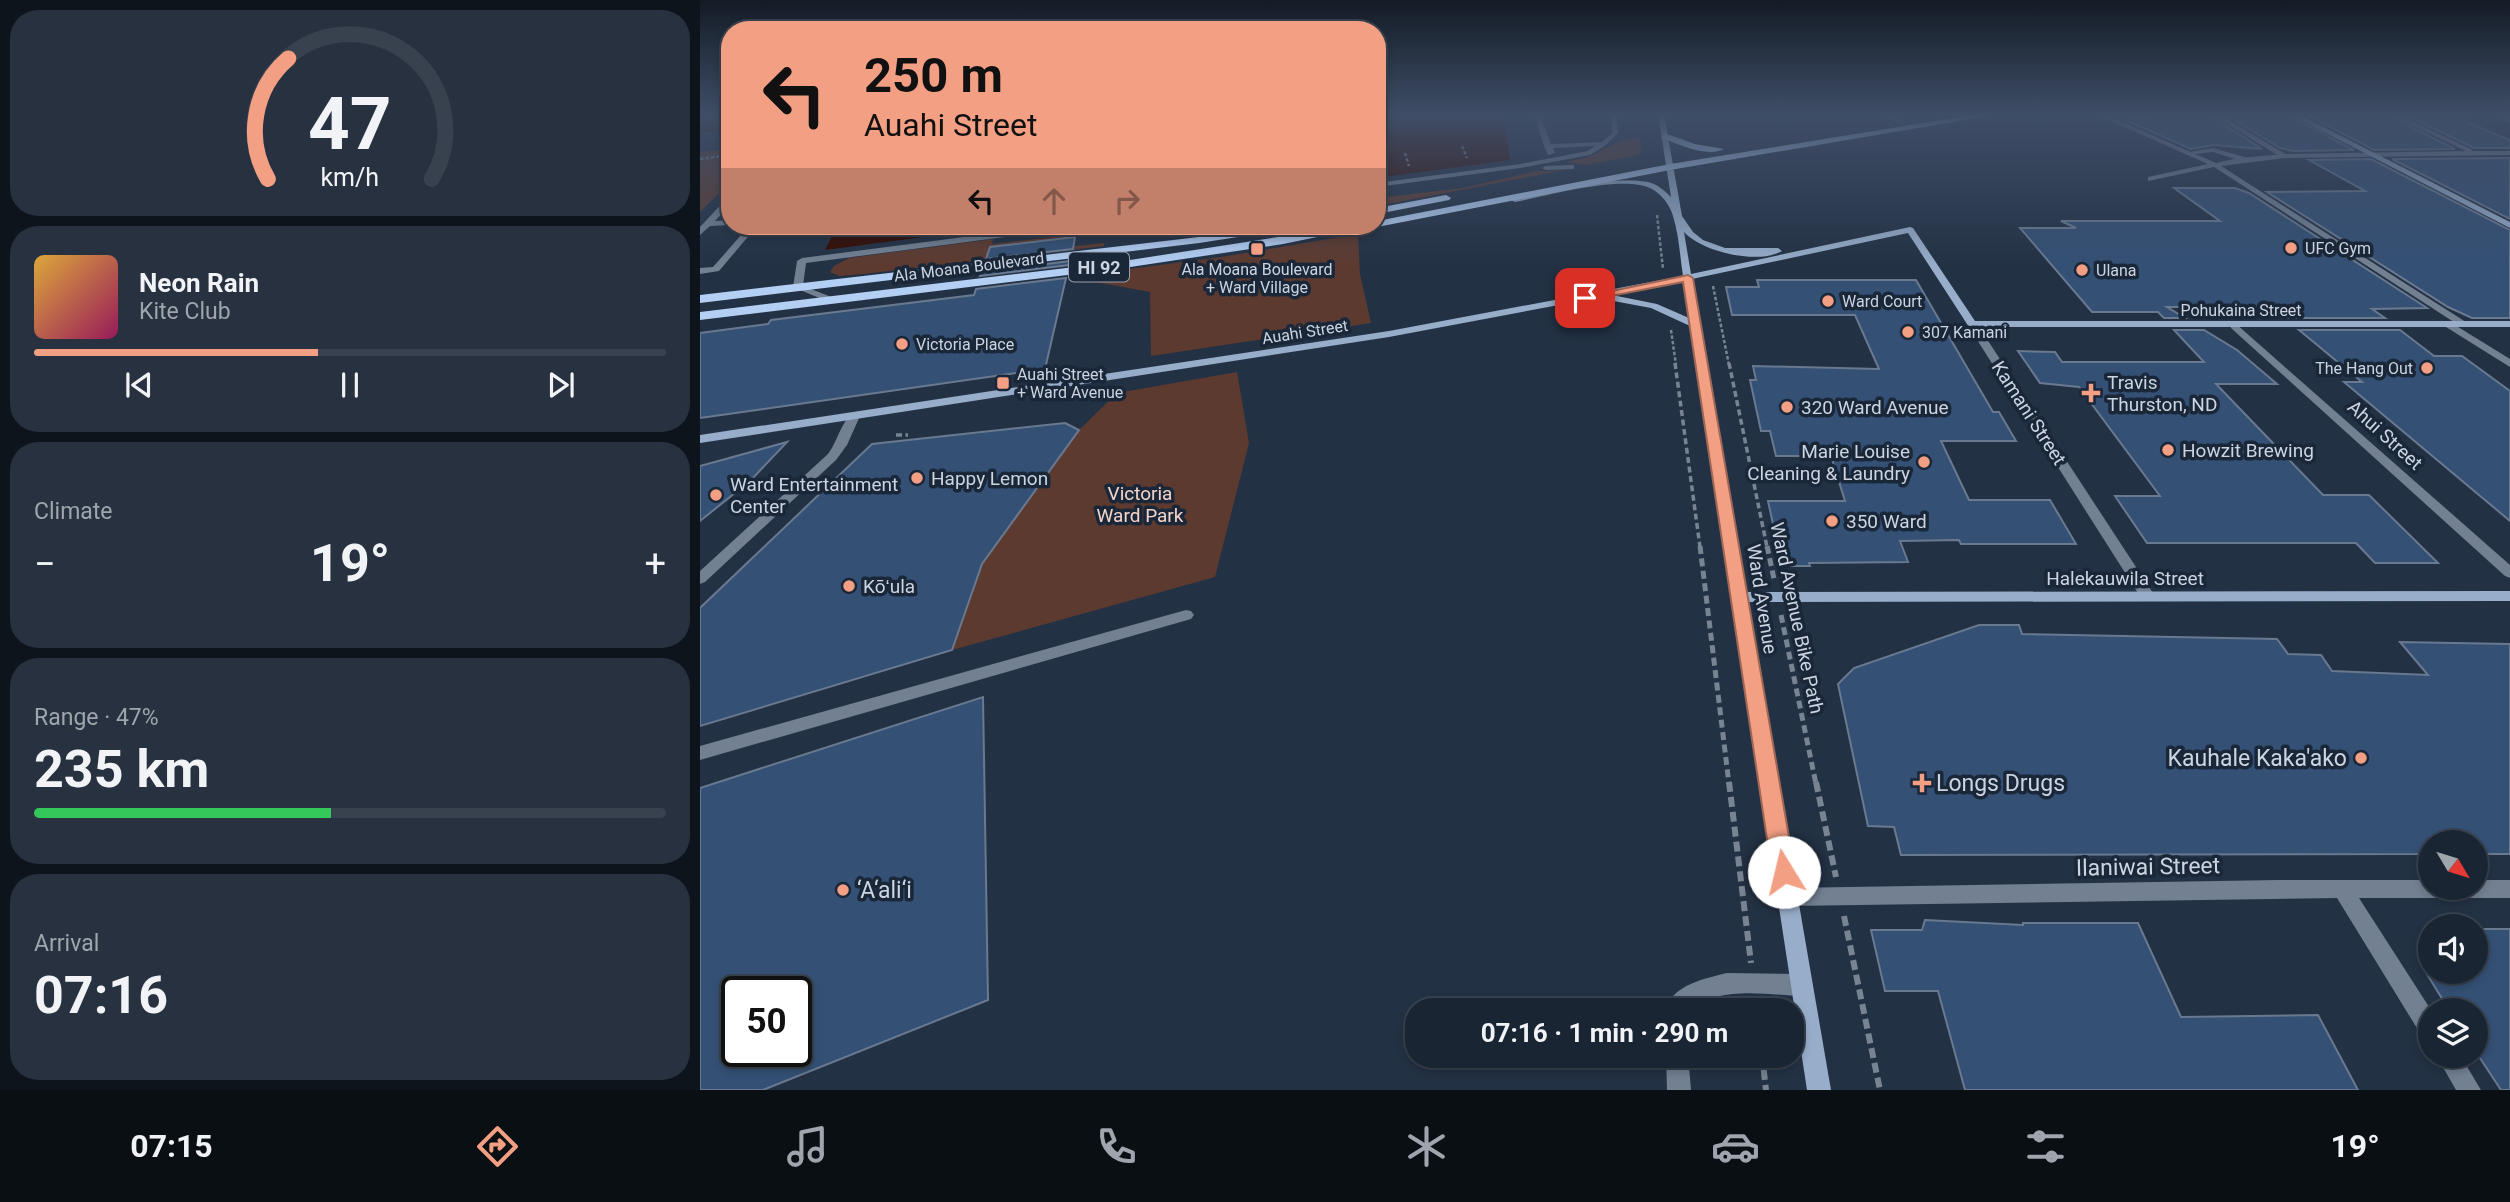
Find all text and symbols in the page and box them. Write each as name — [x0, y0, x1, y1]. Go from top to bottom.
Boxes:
text: 250 m — [864, 47, 1003, 104]
icon: left — [749, 49, 840, 140]
text: 47 — [308, 81, 392, 167]
text: Auahi Street — [864, 106, 1038, 144]
text: km/h — [321, 163, 379, 192]
icon: left — [962, 182, 1000, 220]
icon: ahead — [1035, 182, 1073, 220]
icon: right — [1108, 182, 1146, 220]
place label: UFC Gym — [2305, 239, 2371, 258]
marker: UFC Gym — [2283, 240, 2299, 256]
marker: Ala Moana Boulevard + Ward Village — [1249, 241, 1265, 257]
street label: Ala Moana Boulevard — [893, 248, 1045, 286]
road number: HI 92 — [1069, 253, 1129, 282]
place label: Ala Moana Boulevard + Ward Village — [1181, 260, 1333, 297]
place label: Ulana — [2096, 261, 2137, 280]
marker: Ulana — [2074, 262, 2090, 278]
text: Neon Rain — [139, 268, 259, 298]
pin — [1555, 268, 1615, 328]
icon: arrive — [1566, 279, 1604, 317]
place label: Ward Court — [1842, 292, 1922, 311]
marker: Ward Court — [1820, 293, 1836, 309]
text: Kite Club — [139, 298, 231, 325]
street label: Pohukaina Street — [2180, 301, 2302, 320]
street label: Auahi Street — [1261, 316, 1349, 348]
place label: 307 Kamani — [1922, 323, 2007, 342]
marker: 307 Kamani — [1900, 324, 1916, 340]
place label: Victoria Place — [916, 335, 1014, 354]
marker: Victoria Place — [894, 336, 910, 352]
street label: Kamani Street — [1987, 357, 2071, 469]
place label: The Hang Out — [2315, 359, 2413, 378]
marker: The Hang Out — [2419, 360, 2435, 376]
place label: Auahi Street + Ward Avenue — [1017, 365, 1123, 402]
icon: previous — [120, 366, 158, 404]
icon: pause — [331, 366, 369, 404]
icon: next — [542, 366, 580, 404]
place label: Travis Thurston, ND — [2107, 371, 2217, 416]
marker: Auahi Street + Ward Avenue — [995, 375, 1011, 391]
marker: Travis Thurston, ND — [2081, 383, 2101, 403]
street label: Ahui Street — [2343, 395, 2427, 475]
place label: 320 Ward Avenue — [1801, 396, 1948, 419]
marker: 320 Ward Avenue — [1779, 399, 1795, 415]
place label: Howzit Brewing — [2182, 439, 2314, 462]
place label: Marie Louise Cleaning & Laundry — [1747, 440, 1910, 485]
marker: Howzit Brewing — [2160, 442, 2176, 458]
marker: Marie Louise Cleaning & Laundry — [1916, 454, 1932, 470]
place label: Happy Lemon — [931, 467, 1048, 490]
marker: Happy Lemon — [909, 470, 925, 486]
place label: Ward Entertainment Center — [730, 473, 898, 518]
park label: Victoria Ward Park — [1097, 482, 1184, 527]
marker: Ward Entertainment Center — [708, 487, 724, 503]
text: Climate — [34, 498, 113, 525]
place label: 350 Ward — [1846, 510, 1927, 533]
marker: 350 Ward — [1824, 513, 1840, 529]
street label: Ward Avenue Bike Path — [1765, 520, 1829, 716]
text: 19° — [310, 533, 390, 594]
text: − — [34, 542, 56, 586]
text: + — [644, 542, 666, 586]
street label: Ward Avenue — [1742, 543, 1782, 655]
street label: Halekauwila Street — [2046, 567, 2204, 590]
place label: Kōʻula — [863, 575, 915, 598]
marker: Kōʻula — [841, 578, 857, 594]
text: Range · 47% — [34, 704, 159, 731]
text: 235 km — [34, 739, 209, 800]
place label: Kauhale Kaka'ako — [2168, 745, 2347, 772]
marker: Kauhale Kaka'ako — [2353, 750, 2369, 766]
place label: Longs Drugs — [1936, 770, 2065, 797]
marker: Longs Drugs — [1914, 775, 1930, 791]
north arrow — [2418, 830, 2488, 900]
map controls — [2418, 830, 2488, 1068]
position arrow — [1747, 835, 1821, 909]
street label: Ilaniwai Street — [2076, 852, 2220, 882]
place label: ‘A‘ali‘i — [857, 877, 912, 904]
marker: ‘A‘ali‘i — [835, 882, 851, 898]
button: sound — [2418, 914, 2488, 984]
text: Arrival — [34, 930, 99, 957]
text: 07:16 — [34, 965, 168, 1026]
speed limit sign: 50 — [721, 976, 812, 1067]
button: layers — [2418, 998, 2488, 1068]
text: 07:16 · 1 min · 290 m — [1481, 1018, 1728, 1048]
icon: directions — [473, 1122, 522, 1171]
icon: music — [783, 1122, 832, 1171]
icon: phone — [1092, 1122, 1141, 1171]
icon: climate — [1402, 1122, 1451, 1171]
icon: car — [1711, 1122, 1760, 1171]
icon: filters — [2021, 1122, 2070, 1171]
text: 07:15 — [130, 1127, 213, 1165]
text: 19° — [2330, 1127, 2380, 1165]

